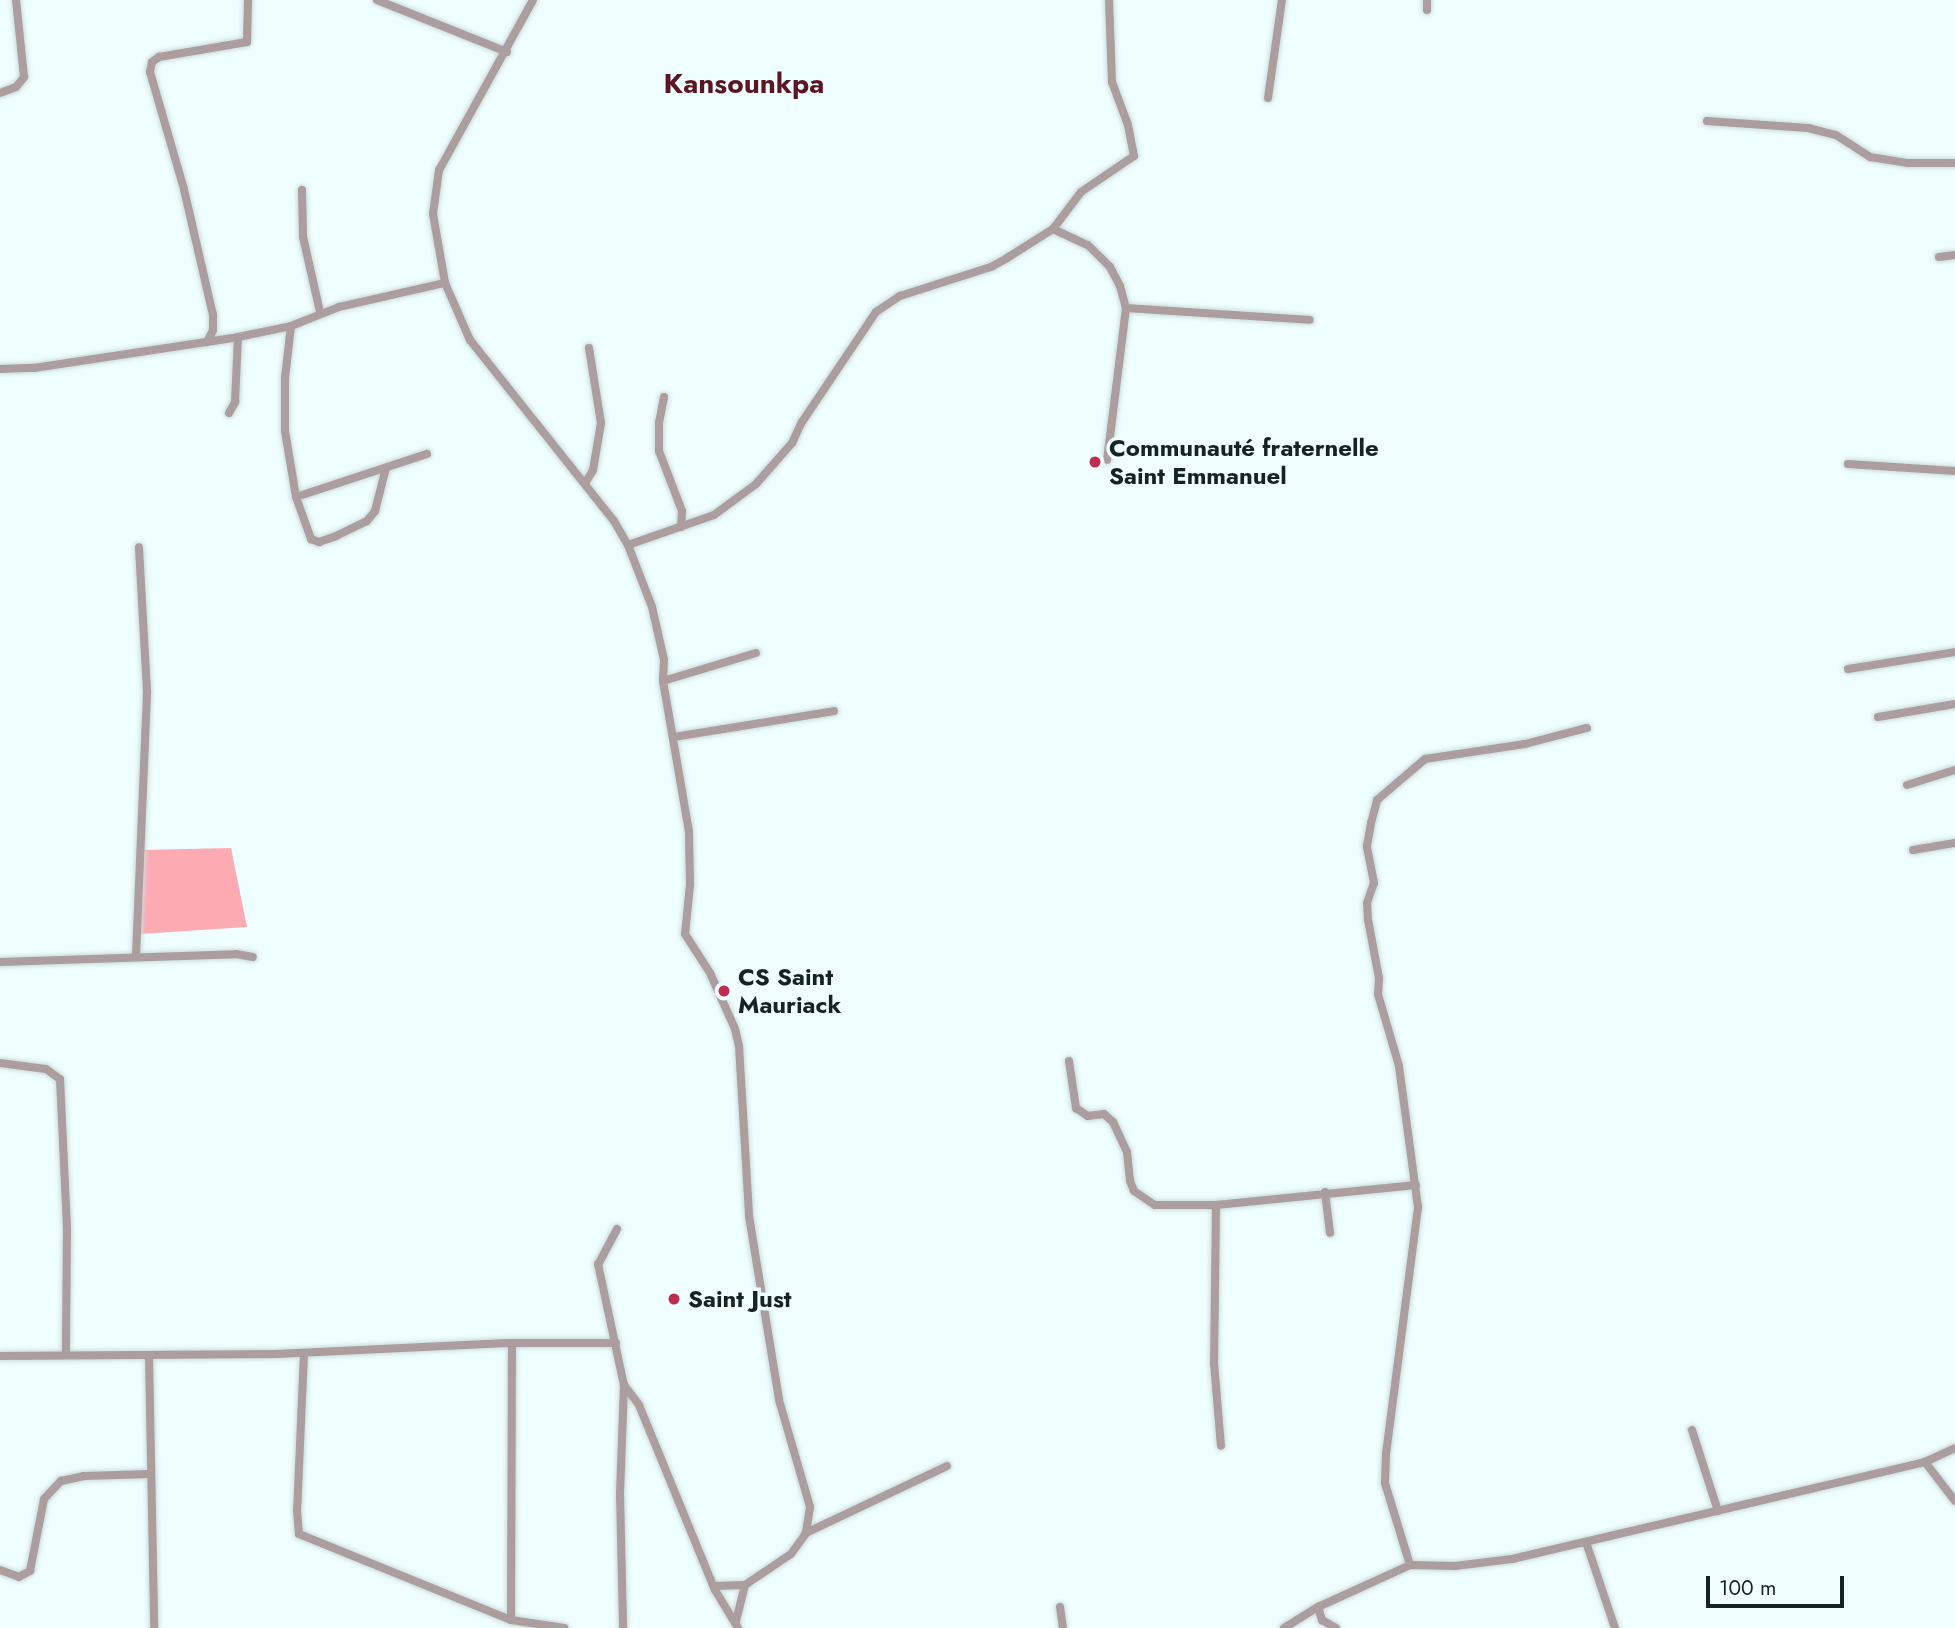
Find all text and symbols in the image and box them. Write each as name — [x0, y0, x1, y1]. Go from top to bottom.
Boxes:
district label: Kansounkpa — [664, 67, 824, 101]
place label: Communauté fraternelle Saint Emmanuel — [1109, 434, 1379, 490]
marker: Communauté fraternelle Saint Emmanuel — [1087, 454, 1103, 470]
place label: CS Saint Mauriack — [738, 963, 841, 1019]
marker: CS Saint Mauriack — [716, 983, 732, 999]
place label: Saint Just — [688, 1285, 791, 1313]
marker: Saint Just — [666, 1291, 682, 1307]
scale bar — [1710, 1562, 1848, 1606]
text: 100 m — [1719, 1573, 1776, 1603]

